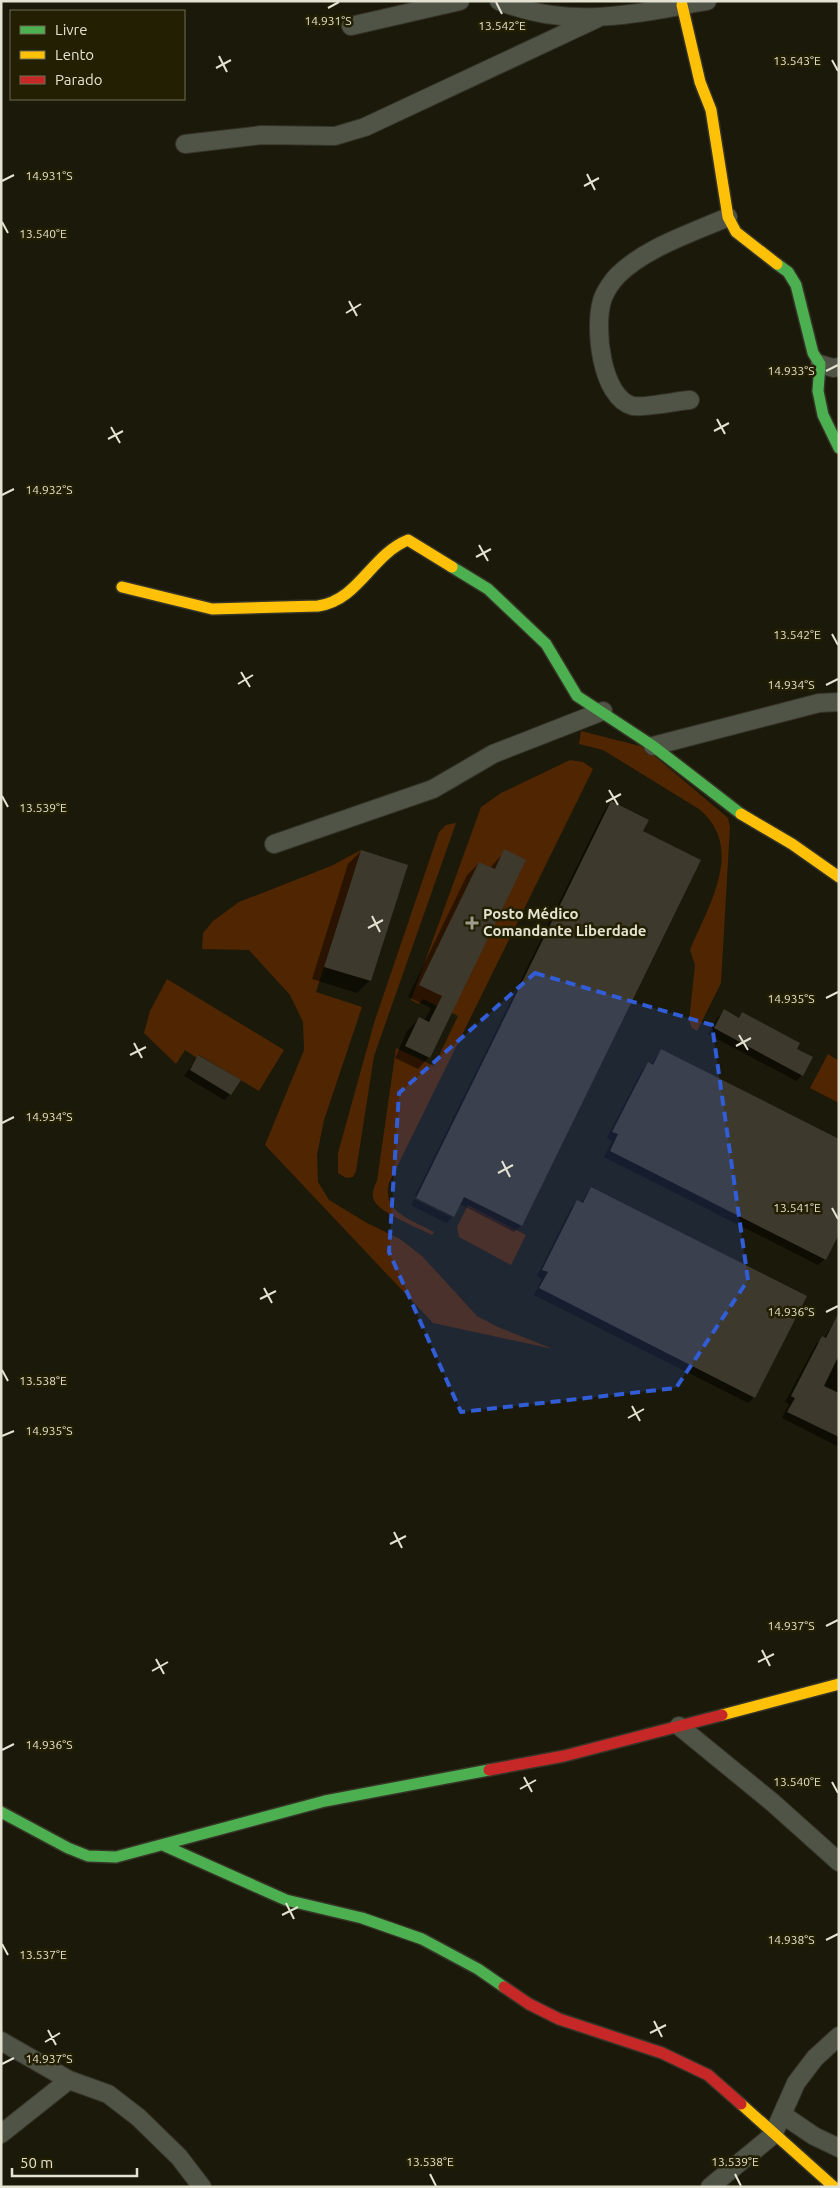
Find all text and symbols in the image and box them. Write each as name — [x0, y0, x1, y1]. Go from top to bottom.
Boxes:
legend — [10, 10, 185, 100]
text: 14.931°S — [305, 14, 351, 27]
text: 13.542°E — [478, 19, 526, 32]
text: Livre — [55, 21, 88, 38]
text: Lento — [55, 46, 94, 63]
text: 13.543°E — [773, 54, 821, 67]
text: Parado — [55, 71, 102, 88]
text: 14.931°S — [26, 169, 72, 182]
text: 13.540°E — [19, 227, 67, 240]
text: 14.933°S — [768, 364, 814, 377]
text: 14.932°S — [26, 483, 72, 496]
text: 13.542°E — [773, 628, 821, 641]
text: 14.934°S — [768, 678, 814, 691]
text: 13.539°E — [19, 801, 67, 814]
place label: Posto Médico Comandante Liberdade — [483, 905, 647, 939]
marker: Posto Médico Comandante Liberdade — [465, 916, 479, 930]
text: 14.935°S — [768, 992, 814, 1005]
text: 14.934°S — [26, 1110, 72, 1123]
text: 13.541°E — [773, 1201, 821, 1214]
text: 14.936°S — [768, 1305, 814, 1318]
text: 13.538°E — [19, 1374, 67, 1387]
text: 14.935°S — [26, 1424, 72, 1437]
text: 14.937°S — [768, 1619, 814, 1632]
text: 14.936°S — [26, 1738, 72, 1751]
text: 13.540°E — [773, 1775, 821, 1788]
text: 14.938°S — [768, 1933, 814, 1946]
text: 13.537°E — [19, 1948, 67, 1961]
text: 14.937°S — [26, 2052, 72, 2065]
scale bar — [12, 2146, 138, 2178]
text: 50 m — [20, 2154, 53, 2171]
text: 13.538°E — [406, 2155, 454, 2168]
text: 13.539°E — [711, 2155, 759, 2168]

